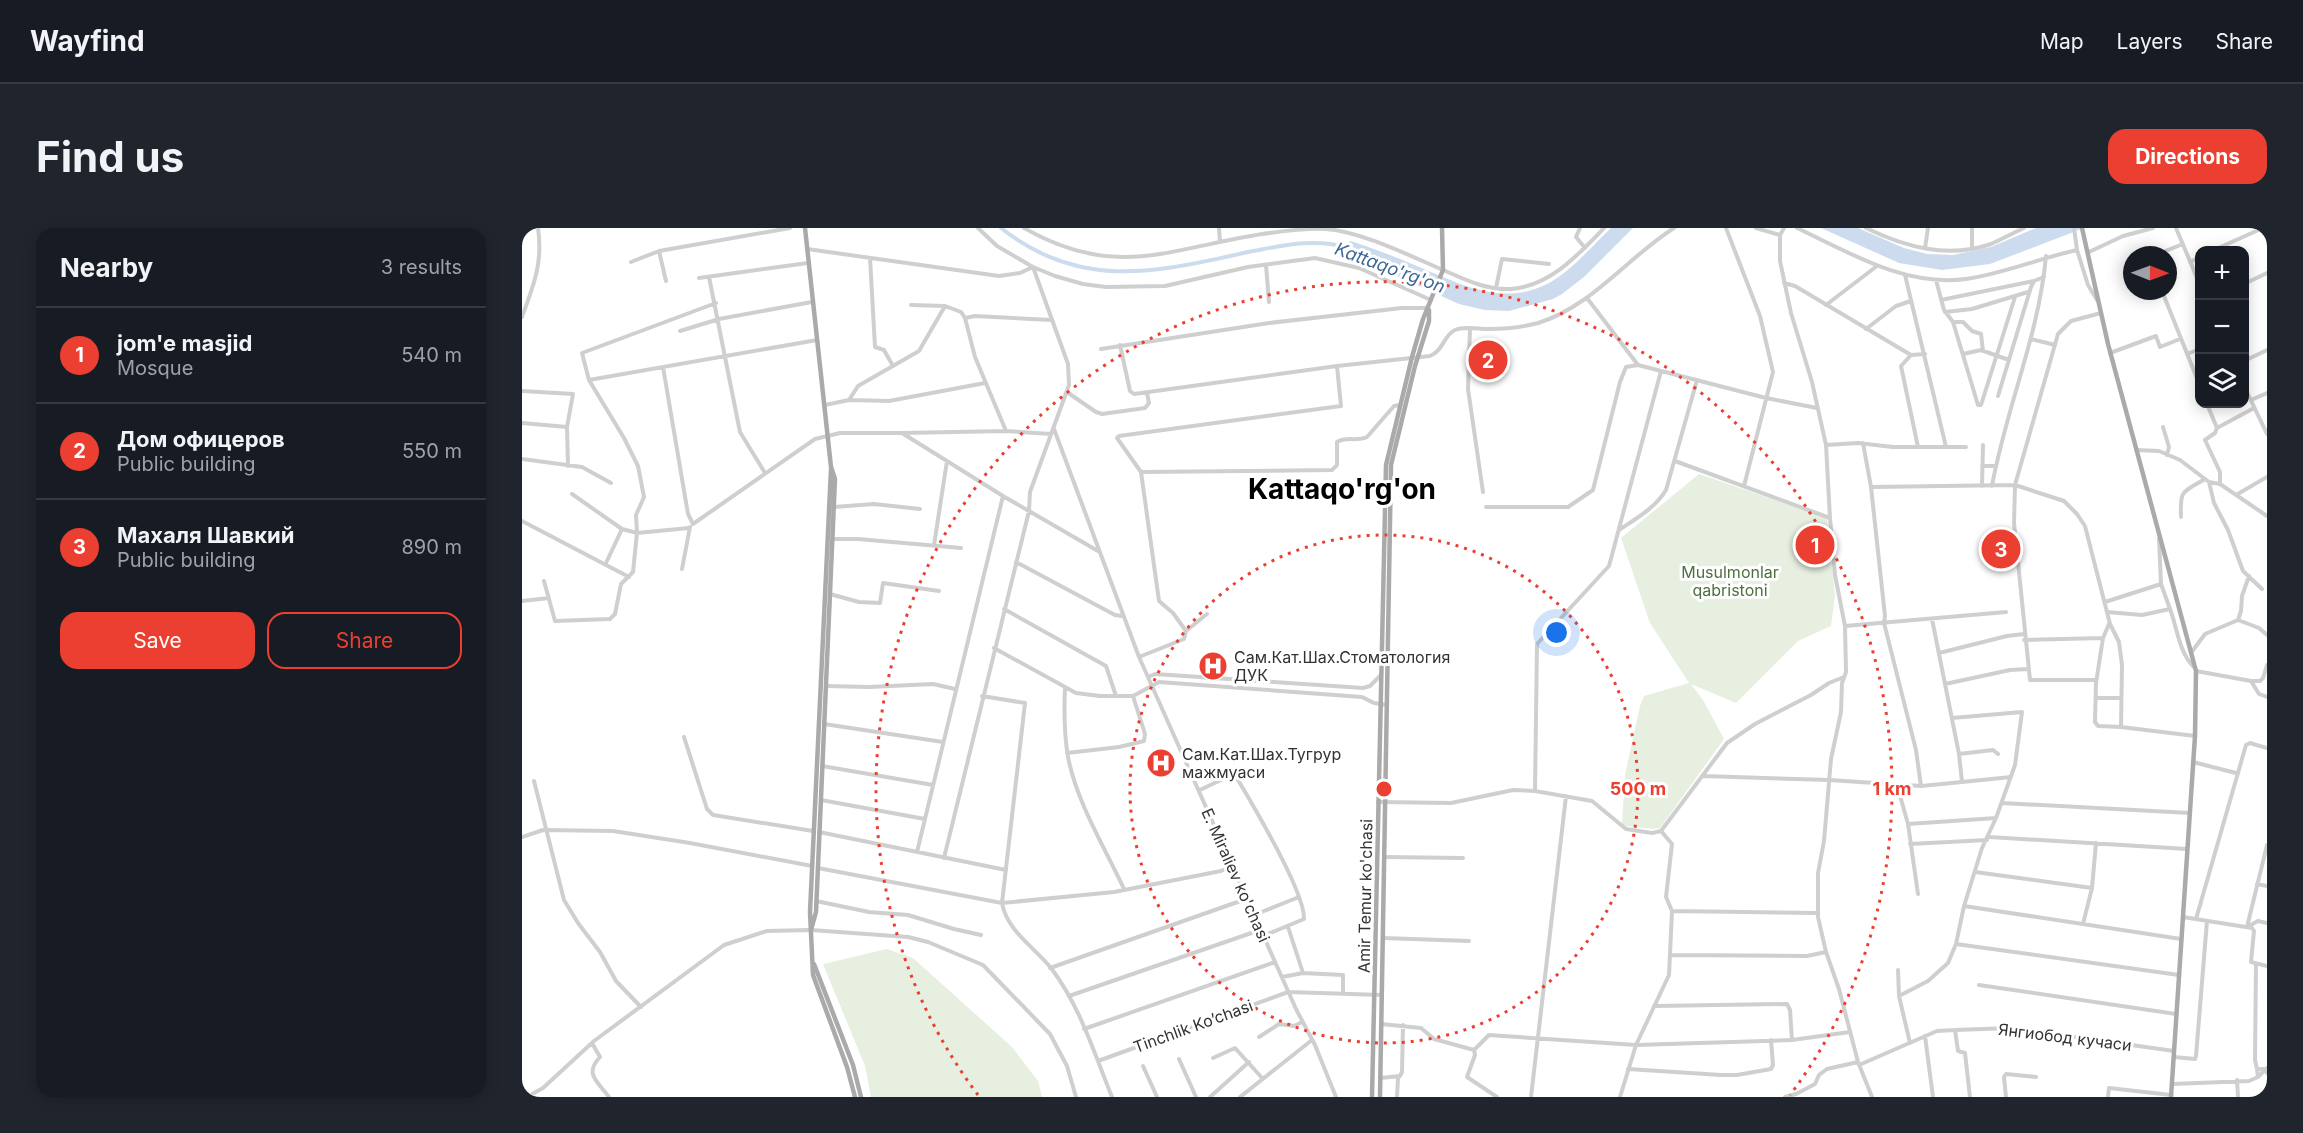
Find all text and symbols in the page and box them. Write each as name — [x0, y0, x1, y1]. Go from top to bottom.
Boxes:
text: Wayfind — [30, 24, 145, 58]
text: Map — [2040, 29, 2084, 54]
text: Layers — [2117, 29, 2183, 54]
text: Share — [2216, 29, 2273, 54]
button: Directions — [2108, 129, 2267, 184]
text: Find us — [36, 131, 184, 182]
water label: Kattaqo'rg'on — [1332, 238, 1448, 297]
north arrow — [2123, 246, 2177, 300]
map controls — [2195, 246, 2249, 408]
button: + — [2195, 246, 2249, 300]
text: Nearby — [60, 252, 153, 283]
text: 3 results — [381, 255, 462, 279]
button: − — [2195, 300, 2249, 354]
text: jom'e masjid — [117, 330, 252, 356]
pin: 2 — [1468, 338, 1508, 382]
text: 1 — [75, 343, 84, 367]
text: 540 m — [401, 343, 462, 367]
button: layers — [2195, 354, 2249, 408]
text: Mosque — [117, 356, 193, 380]
text: Дом офицеров — [117, 426, 285, 452]
text: 2 — [73, 439, 86, 463]
text: 550 m — [402, 439, 462, 463]
text: Public building — [117, 452, 256, 476]
district label: Kattaqo'rg'on — [1248, 472, 1436, 506]
text: Махаля Шавкий — [117, 522, 294, 548]
pin: 1 — [1796, 522, 1834, 568]
pin: 3 — [1982, 526, 2020, 572]
text: 3 — [73, 535, 86, 559]
text: 890 m — [401, 535, 462, 559]
text: Public building — [117, 548, 256, 572]
park label: Musulmonlar qabristoni — [1681, 562, 1779, 600]
button: Save — [60, 612, 255, 669]
button: Share — [267, 612, 462, 669]
your location — [1542, 618, 1571, 647]
place label: Сам.Кат.Шах.Стоматология ДУК — [1234, 647, 1450, 685]
hospital icon: Сам.Кат.Шах.Стоматология ДУК — [1197, 650, 1229, 682]
place label: Сам.Кат.Шах.Тугрур мажмуаси — [1182, 744, 1341, 782]
hospital icon: Сам.Кат.Шах.Тугрур мажмуаси — [1145, 747, 1177, 779]
text: 500 m — [1610, 778, 1666, 799]
text: 1 km — [1873, 778, 1911, 799]
centre of rings — [1374, 779, 1394, 799]
street label: E. Miraliev ko'chasi — [1197, 805, 1275, 945]
street label: Amir Temur ko'chasi — [1354, 819, 1376, 973]
street label: Tinchlik Ko’chasi — [1131, 995, 1255, 1057]
street label: Янгиобод кучаси — [1997, 1019, 2133, 1055]

